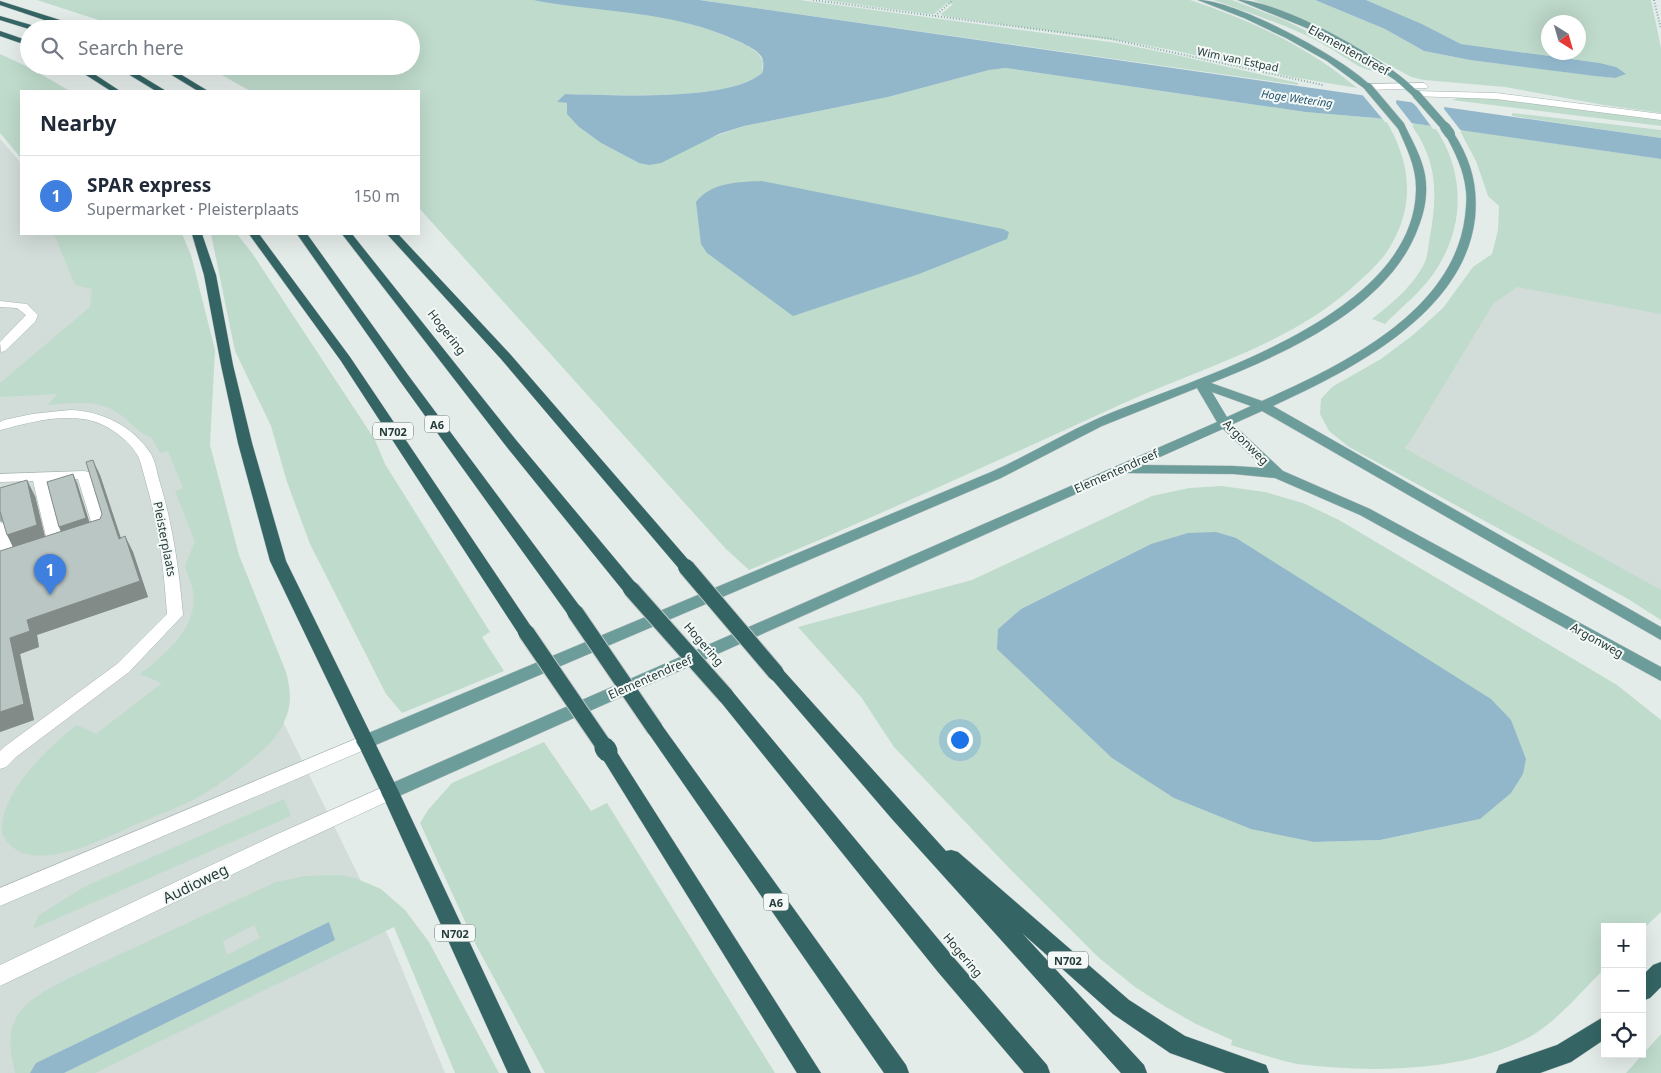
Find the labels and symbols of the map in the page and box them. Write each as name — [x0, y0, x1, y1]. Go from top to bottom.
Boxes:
north arrow — [1541, 15, 1586, 60]
street label: Elementendreef — [1305, 21, 1393, 80]
street label: Wim van Estpad — [1196, 43, 1280, 75]
water label: Hoge Wetering — [1260, 86, 1334, 111]
street label: Hogering — [424, 306, 470, 358]
street label: Argonweg — [1219, 415, 1273, 469]
road number: A6 — [424, 416, 450, 432]
road number: N702 — [373, 422, 413, 440]
street label: Elementendreef — [1071, 445, 1161, 497]
street label: Pleisterplaats — [149, 500, 181, 578]
pin: 1 — [34, 554, 66, 595]
street label: Hogering — [680, 618, 728, 670]
street label: Argonweg — [1567, 618, 1627, 662]
street label: Elementendreef — [605, 651, 695, 703]
your location — [947, 727, 973, 753]
street label: Audioweg — [159, 859, 231, 907]
road number: A6 — [764, 894, 788, 910]
road number: N702 — [435, 924, 475, 941]
street label: Hogering — [939, 929, 987, 981]
road number: N702 — [1048, 952, 1088, 968]

